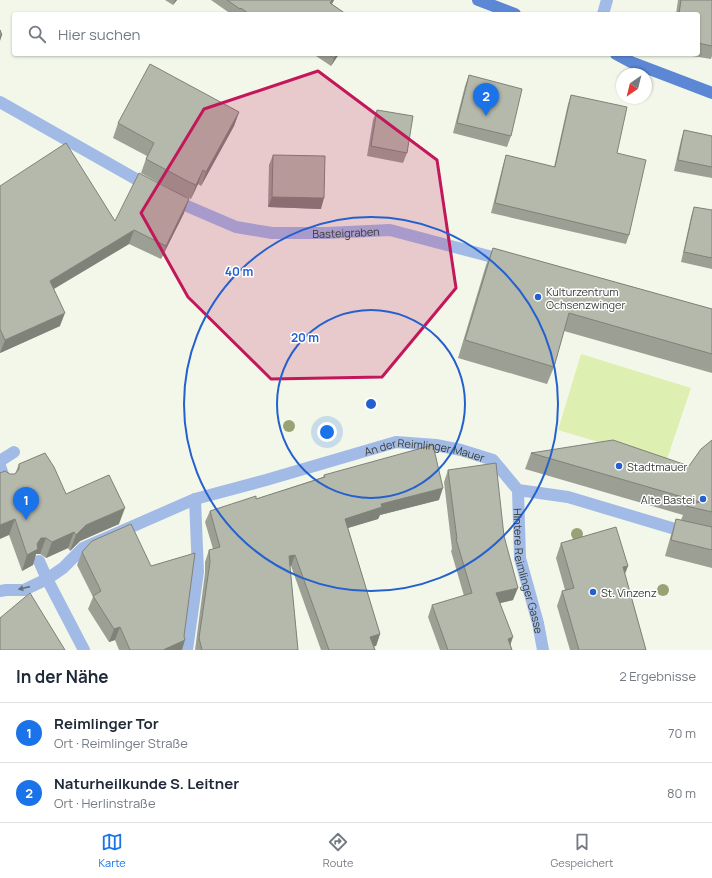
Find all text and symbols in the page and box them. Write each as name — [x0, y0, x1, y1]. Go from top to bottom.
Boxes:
search box — [12, 12, 700, 56]
icon: search — [26, 23, 48, 45]
text: Hier suchen — [58, 24, 140, 45]
north arrow — [616, 68, 652, 104]
pin: 2 — [473, 83, 499, 116]
street label: Basteigraben — [312, 223, 380, 241]
text: 40 m — [225, 263, 253, 280]
place label: Kulturzentrum Ochsenzwinger — [546, 284, 625, 312]
marker: Kulturzentrum Ochsenzwinger — [533, 292, 543, 302]
text: 20 m — [291, 329, 319, 346]
centre of rings — [364, 397, 378, 411]
your location — [317, 422, 337, 442]
street label: An der Reimlinger Mauer — [362, 434, 487, 465]
place label: Stadtmauer — [627, 459, 688, 474]
marker: Stadtmauer — [614, 461, 624, 471]
pin: 1 — [13, 487, 39, 520]
place label: Alte Bastei — [641, 492, 695, 507]
marker: Alte Bastei — [698, 494, 708, 504]
street label: Hintere Reimlinger Gasse — [511, 508, 547, 635]
place label: St. Vinzenz — [601, 585, 657, 600]
one-way arrow — [18, 586, 31, 592]
marker: St. Vinzenz — [588, 587, 598, 597]
text: In der Nähe — [16, 665, 109, 688]
text: 2 Ergebnisse — [619, 667, 696, 685]
text: Reimlinger Tor — [54, 713, 159, 734]
text: 1 — [26, 724, 32, 742]
text: 70 m — [668, 724, 696, 742]
text: Ort · Reimlinger Straße — [54, 734, 188, 752]
text: Naturheilkunde S. Leitner — [54, 773, 239, 794]
text: 2 — [25, 784, 33, 802]
text: 80 m — [667, 784, 696, 802]
text: Ort · Herlinstraße — [54, 794, 155, 812]
tab: Karte — [99, 831, 126, 870]
tab: Route — [323, 831, 353, 870]
tab: Gespeichert — [551, 831, 613, 870]

